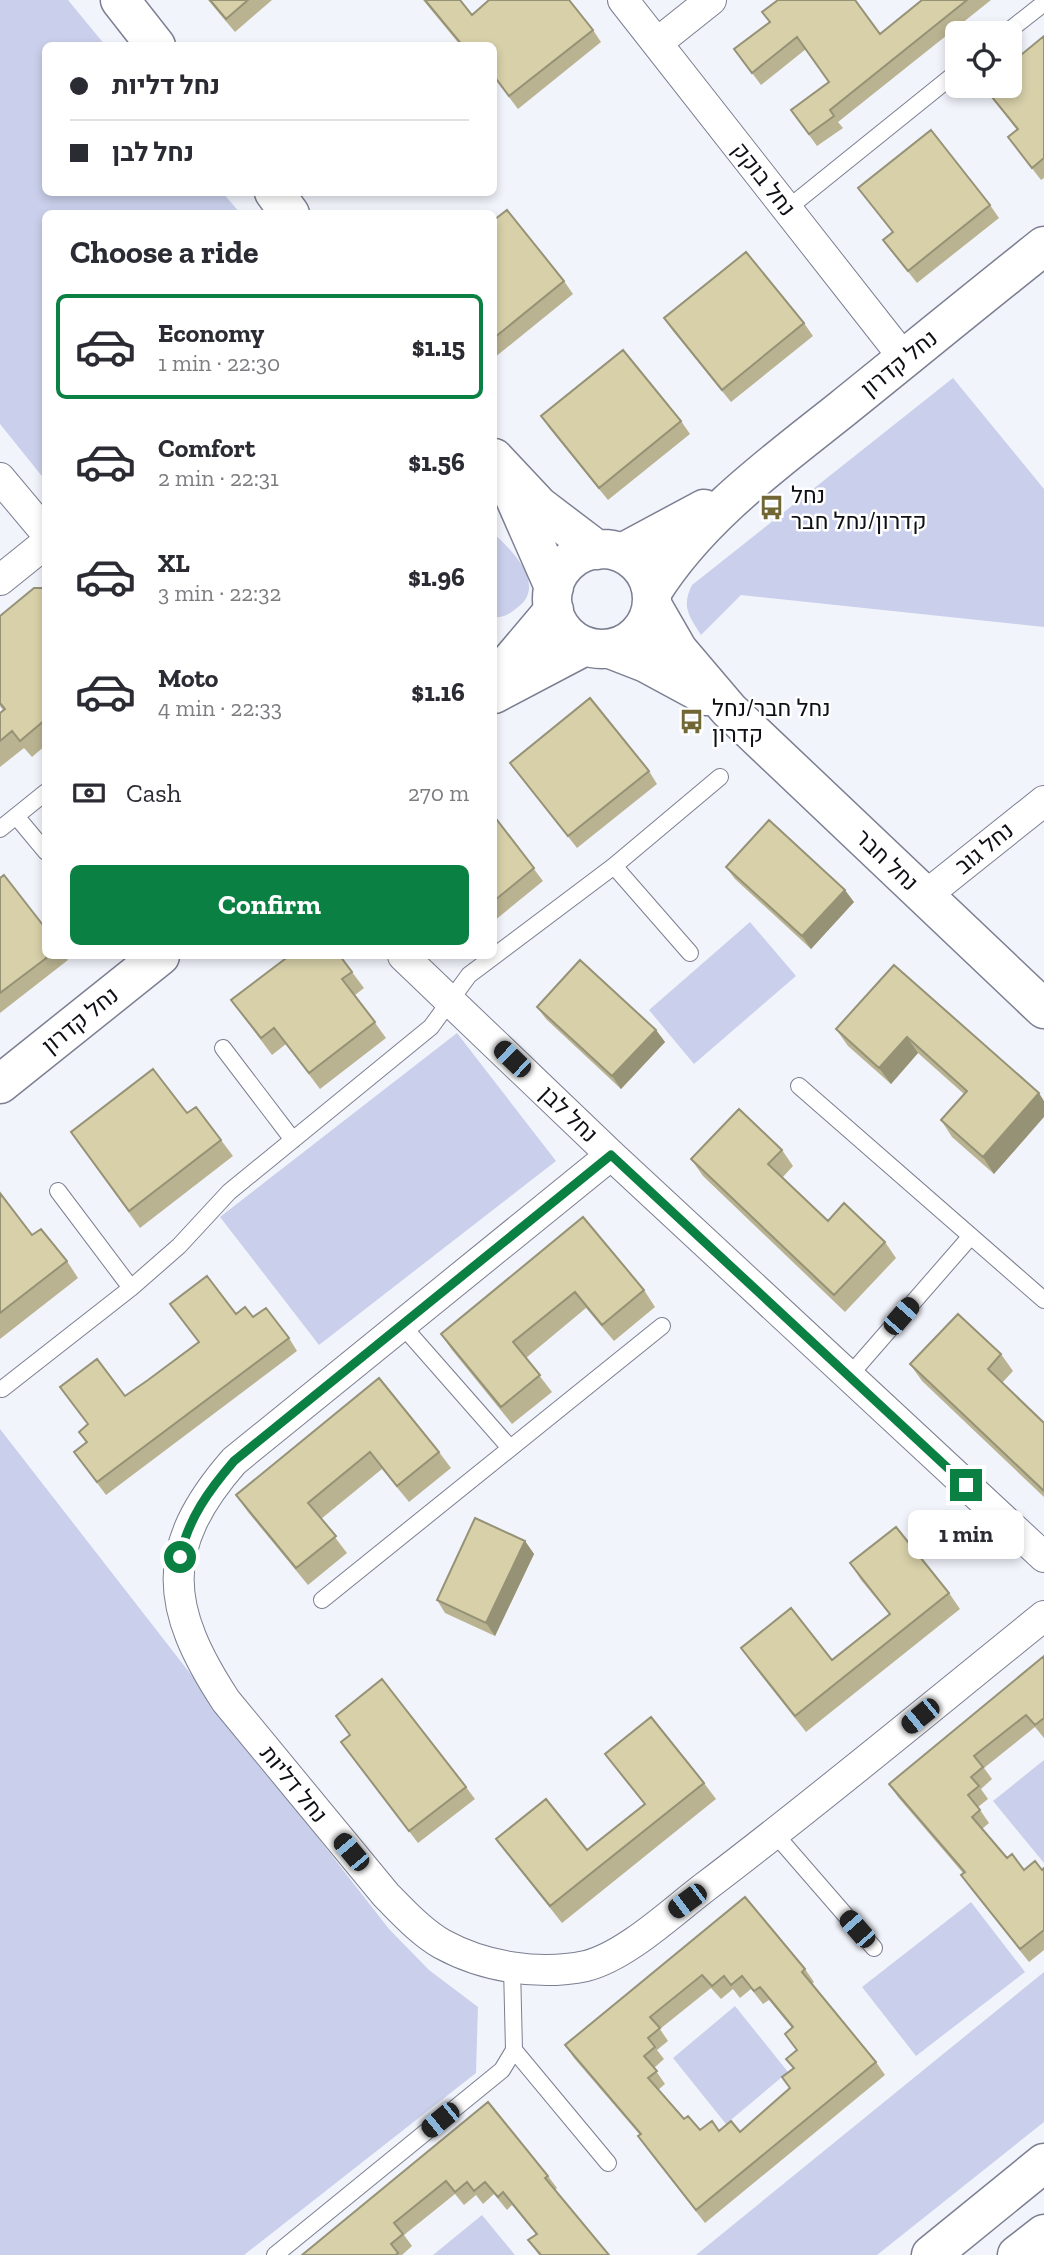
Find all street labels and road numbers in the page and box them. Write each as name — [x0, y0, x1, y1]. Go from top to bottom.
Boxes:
street label: נחל בוקק — [726, 136, 802, 222]
street label: נחל קדרון — [855, 324, 943, 402]
street label: נחל גוב — [949, 816, 1019, 880]
street label: נחל חבר — [850, 823, 924, 897]
street label: נחל קדרון — [36, 981, 124, 1059]
street label: נחל לבן — [534, 1080, 604, 1148]
street label: נחל דליות — [254, 1740, 334, 1828]

